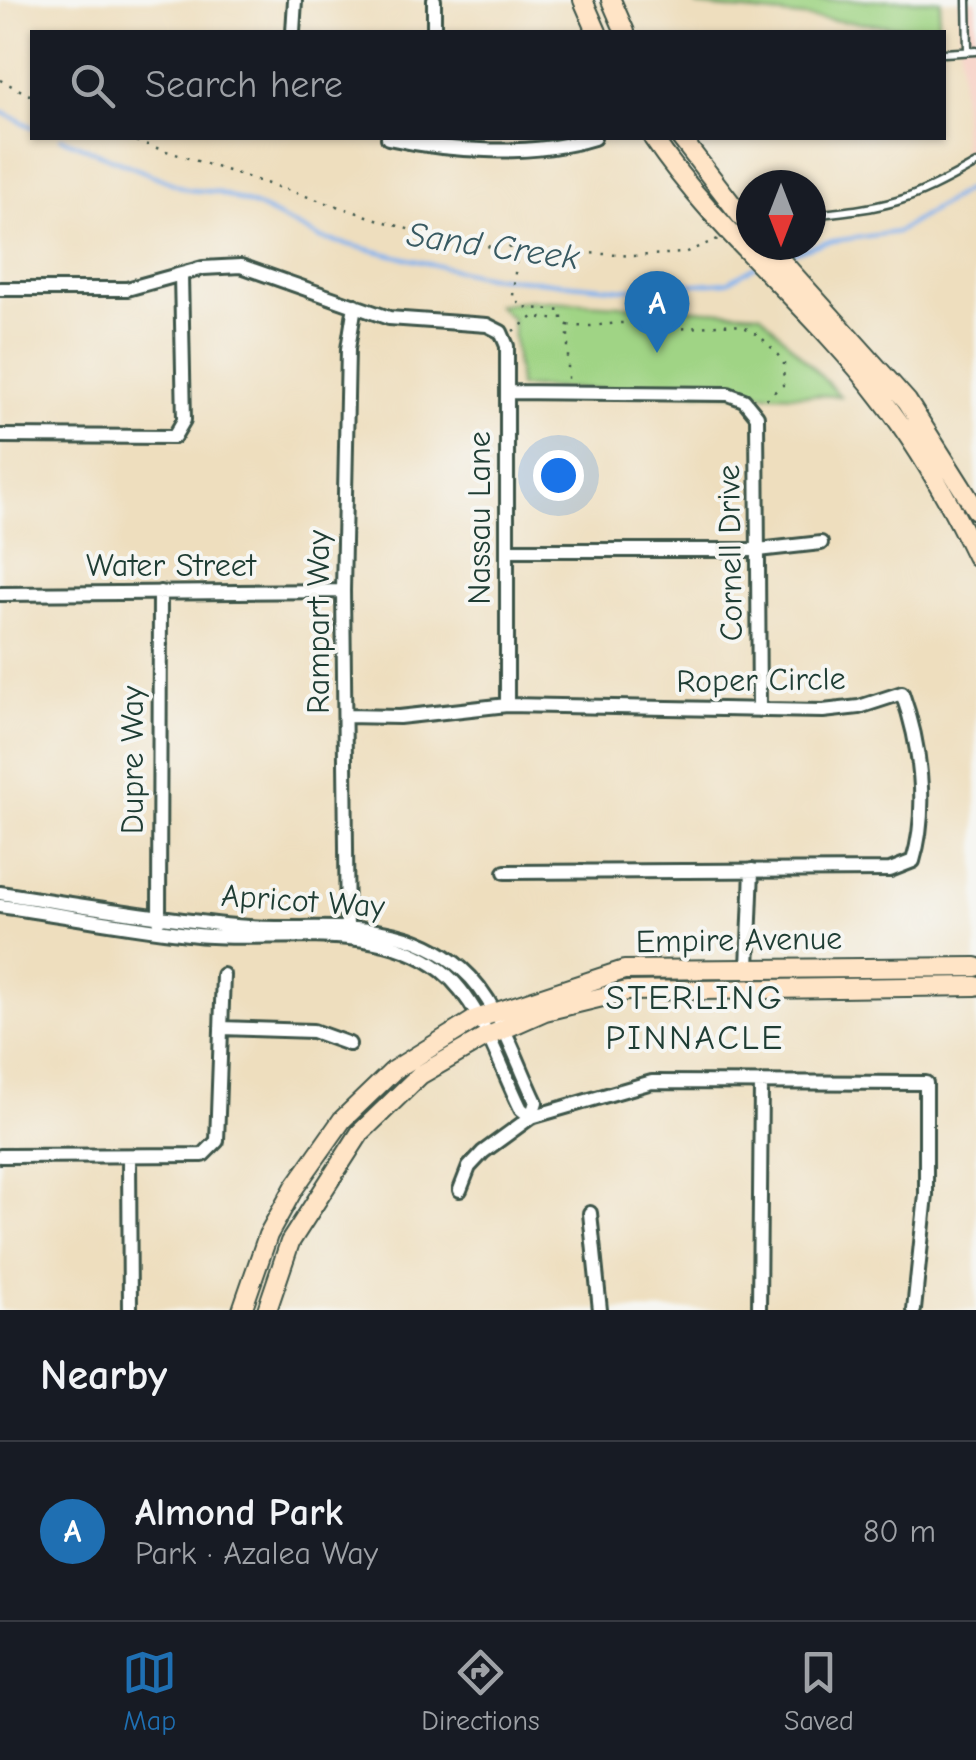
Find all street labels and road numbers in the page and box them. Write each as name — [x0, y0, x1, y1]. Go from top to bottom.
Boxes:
street label: Nassau Lane — [461, 431, 498, 605]
street label: Cornell Drive — [710, 464, 750, 642]
street label: Rampart Way — [300, 529, 337, 714]
street label: Water Street — [86, 547, 257, 584]
street label: Roper Circle — [676, 660, 846, 700]
street label: Dupre Way — [114, 685, 151, 834]
street label: Apricot Way — [220, 877, 387, 925]
street label: Empire Avenue — [636, 920, 842, 960]

